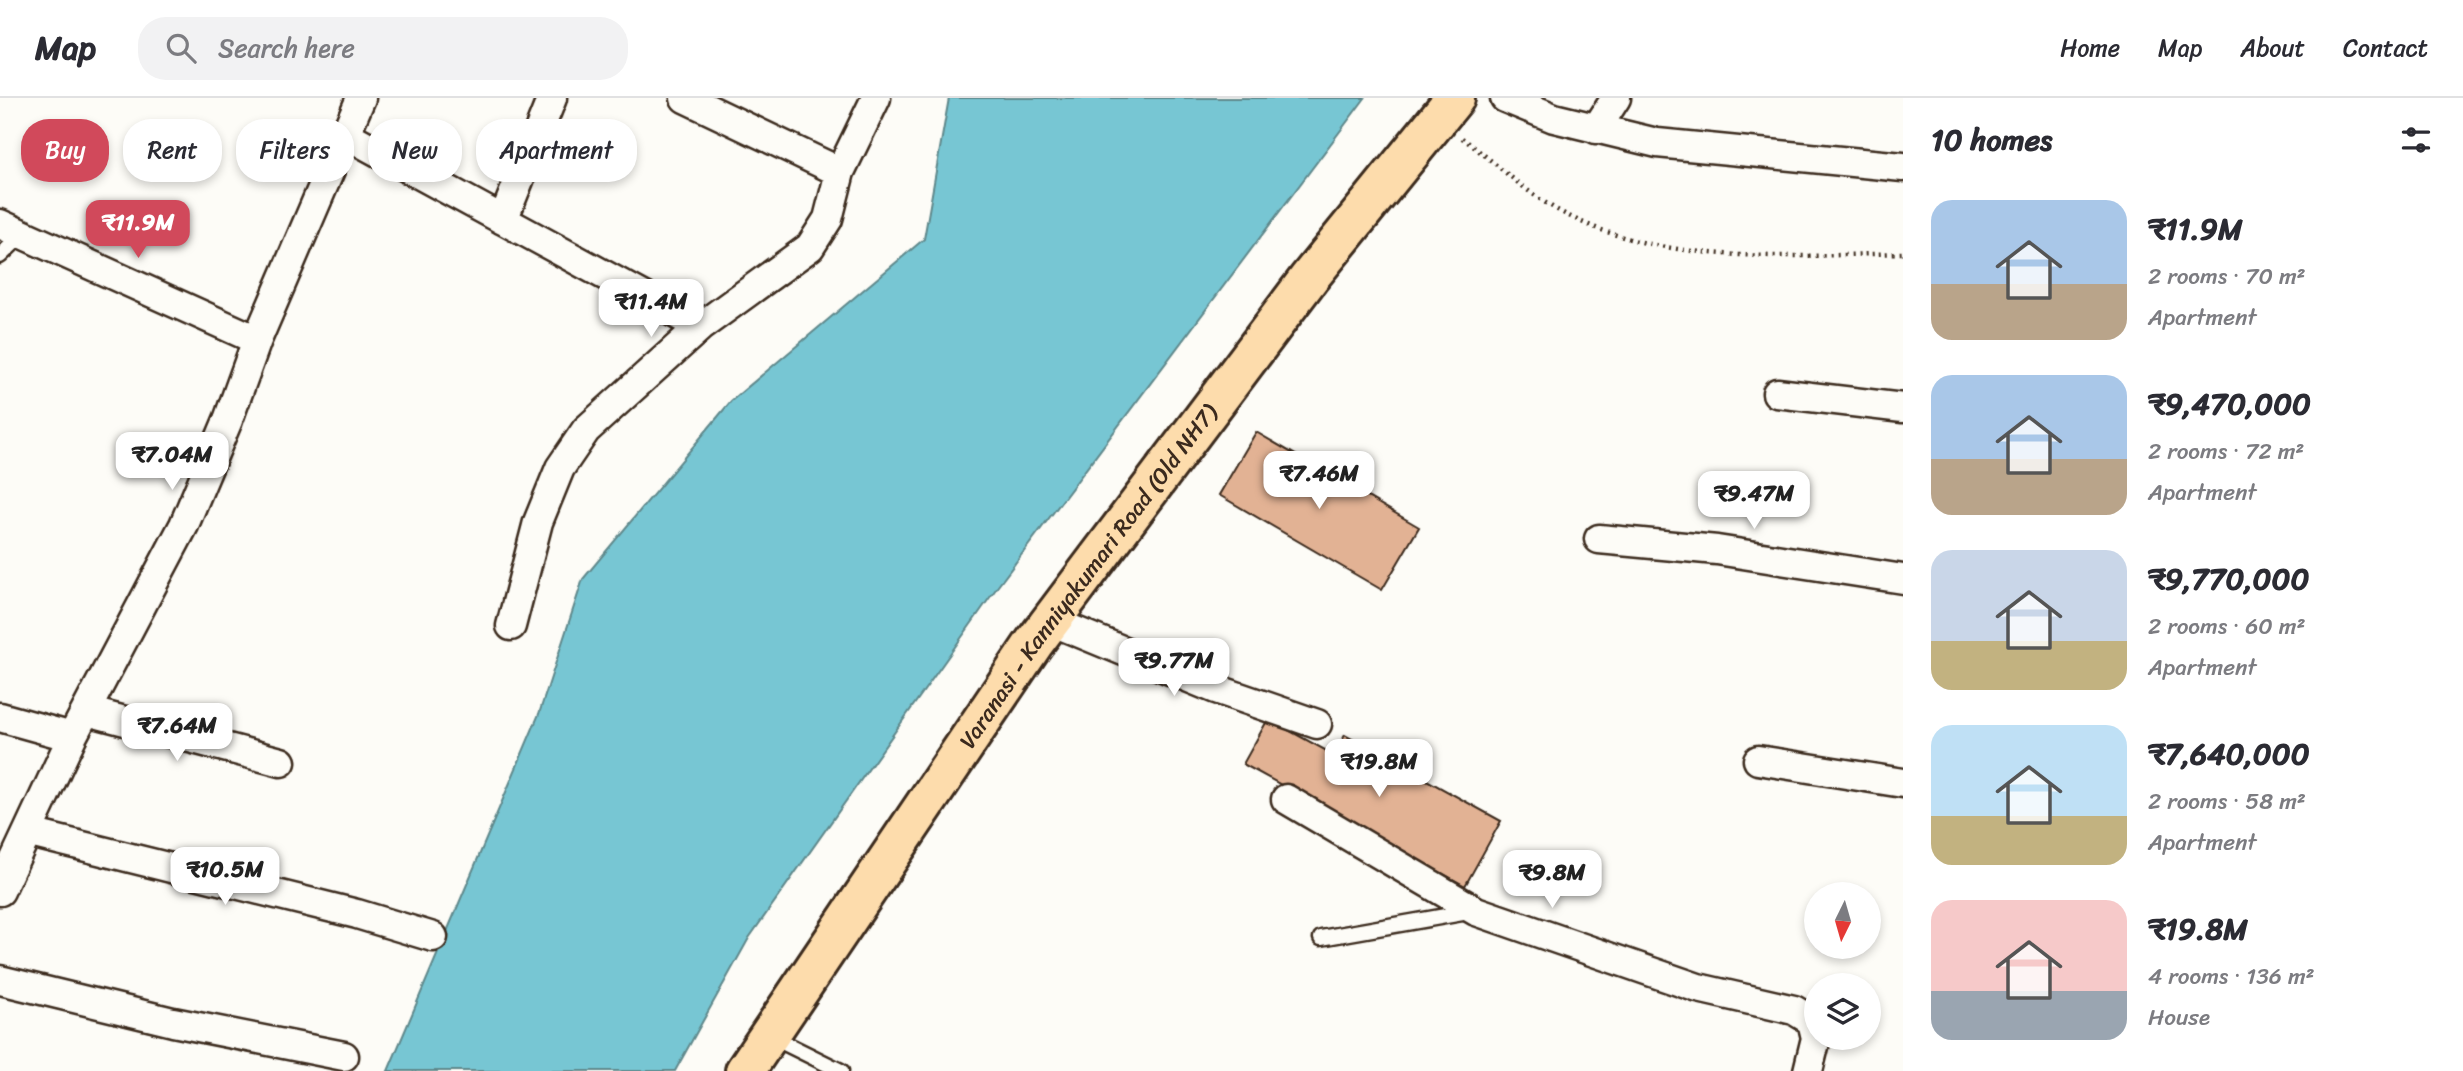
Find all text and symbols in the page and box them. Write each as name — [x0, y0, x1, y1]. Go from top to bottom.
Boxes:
search box — [138, 17, 628, 80]
text: Map — [35, 19, 96, 77]
text: Search here — [218, 25, 355, 71]
text: Home — [2060, 27, 2120, 69]
text: Map — [2158, 27, 2202, 69]
text: About — [2240, 27, 2305, 69]
text: Contact — [2343, 27, 2428, 69]
icon: search — [162, 29, 200, 67]
text: 10 homes — [1931, 113, 2052, 167]
chip: Buy — [21, 119, 109, 182]
chip: Rent — [123, 119, 222, 182]
chip: Filters — [236, 119, 354, 182]
chip: New — [368, 119, 462, 182]
chip: Apartment — [476, 119, 637, 182]
icon: filters — [2397, 121, 2435, 159]
pin: ₹11.9M — [81, 200, 195, 260]
text: ₹11.9M — [102, 202, 174, 243]
text: ₹11.9M — [2148, 202, 2243, 256]
icon: home — [1987, 228, 2071, 312]
text: 2 rooms · 70 m² — [2148, 256, 2306, 297]
pin: ₹11.4M — [594, 280, 708, 339]
text: ₹11.4M — [615, 281, 687, 322]
text: Apartment — [2148, 297, 2257, 338]
text: ₹9,470,000 — [2148, 377, 2311, 431]
street label: Varanasi - Kanniyakumari Road (Old NH7) — [948, 393, 1229, 757]
icon: home — [1987, 403, 2071, 487]
text: 2 rooms · 72 m² — [2148, 431, 2304, 472]
pin: ₹7.04M — [115, 432, 229, 492]
text: ₹7.04M — [132, 434, 212, 475]
pin: ₹7.46M — [1262, 452, 1376, 511]
text: ₹7.46M — [1279, 453, 1359, 494]
pin: ₹9.47M — [1697, 472, 1811, 531]
text: Apartment — [2148, 472, 2257, 513]
text: ₹9.47M — [1714, 473, 1794, 514]
text: ₹9,770,000 — [2148, 552, 2309, 606]
icon: home — [1987, 578, 2071, 662]
text: 2 rooms · 60 m² — [2148, 606, 2306, 647]
pin: ₹9.77M — [1117, 638, 1231, 698]
text: ₹9.77M — [1135, 640, 1213, 681]
text: Apartment — [2148, 647, 2257, 688]
pin: ₹7.64M — [120, 704, 234, 763]
text: ₹7.64M — [137, 705, 217, 746]
text: ₹7,640,000 — [2148, 727, 2310, 781]
pin: ₹19.8M — [1322, 740, 1436, 799]
text: ₹19.8M — [1341, 741, 1417, 782]
icon: home — [1987, 753, 2071, 837]
text: 2 rooms · 58 m² — [2148, 781, 2306, 822]
text: Apartment — [2148, 822, 2257, 863]
pin: ₹10.5M — [168, 848, 282, 907]
text: ₹10.5M — [186, 849, 264, 890]
pin: ₹9.8M — [1503, 850, 1601, 910]
text: ₹9.8M — [1519, 852, 1585, 893]
north arrow — [1804, 882, 1881, 959]
map controls — [1804, 882, 1881, 1050]
text: ₹19.8M — [2148, 902, 2248, 956]
icon: home — [1987, 928, 2071, 1012]
text: 4 rooms · 136 m² — [2148, 956, 2315, 997]
button: layers — [1804, 973, 1881, 1050]
text: House — [2148, 997, 2210, 1038]

